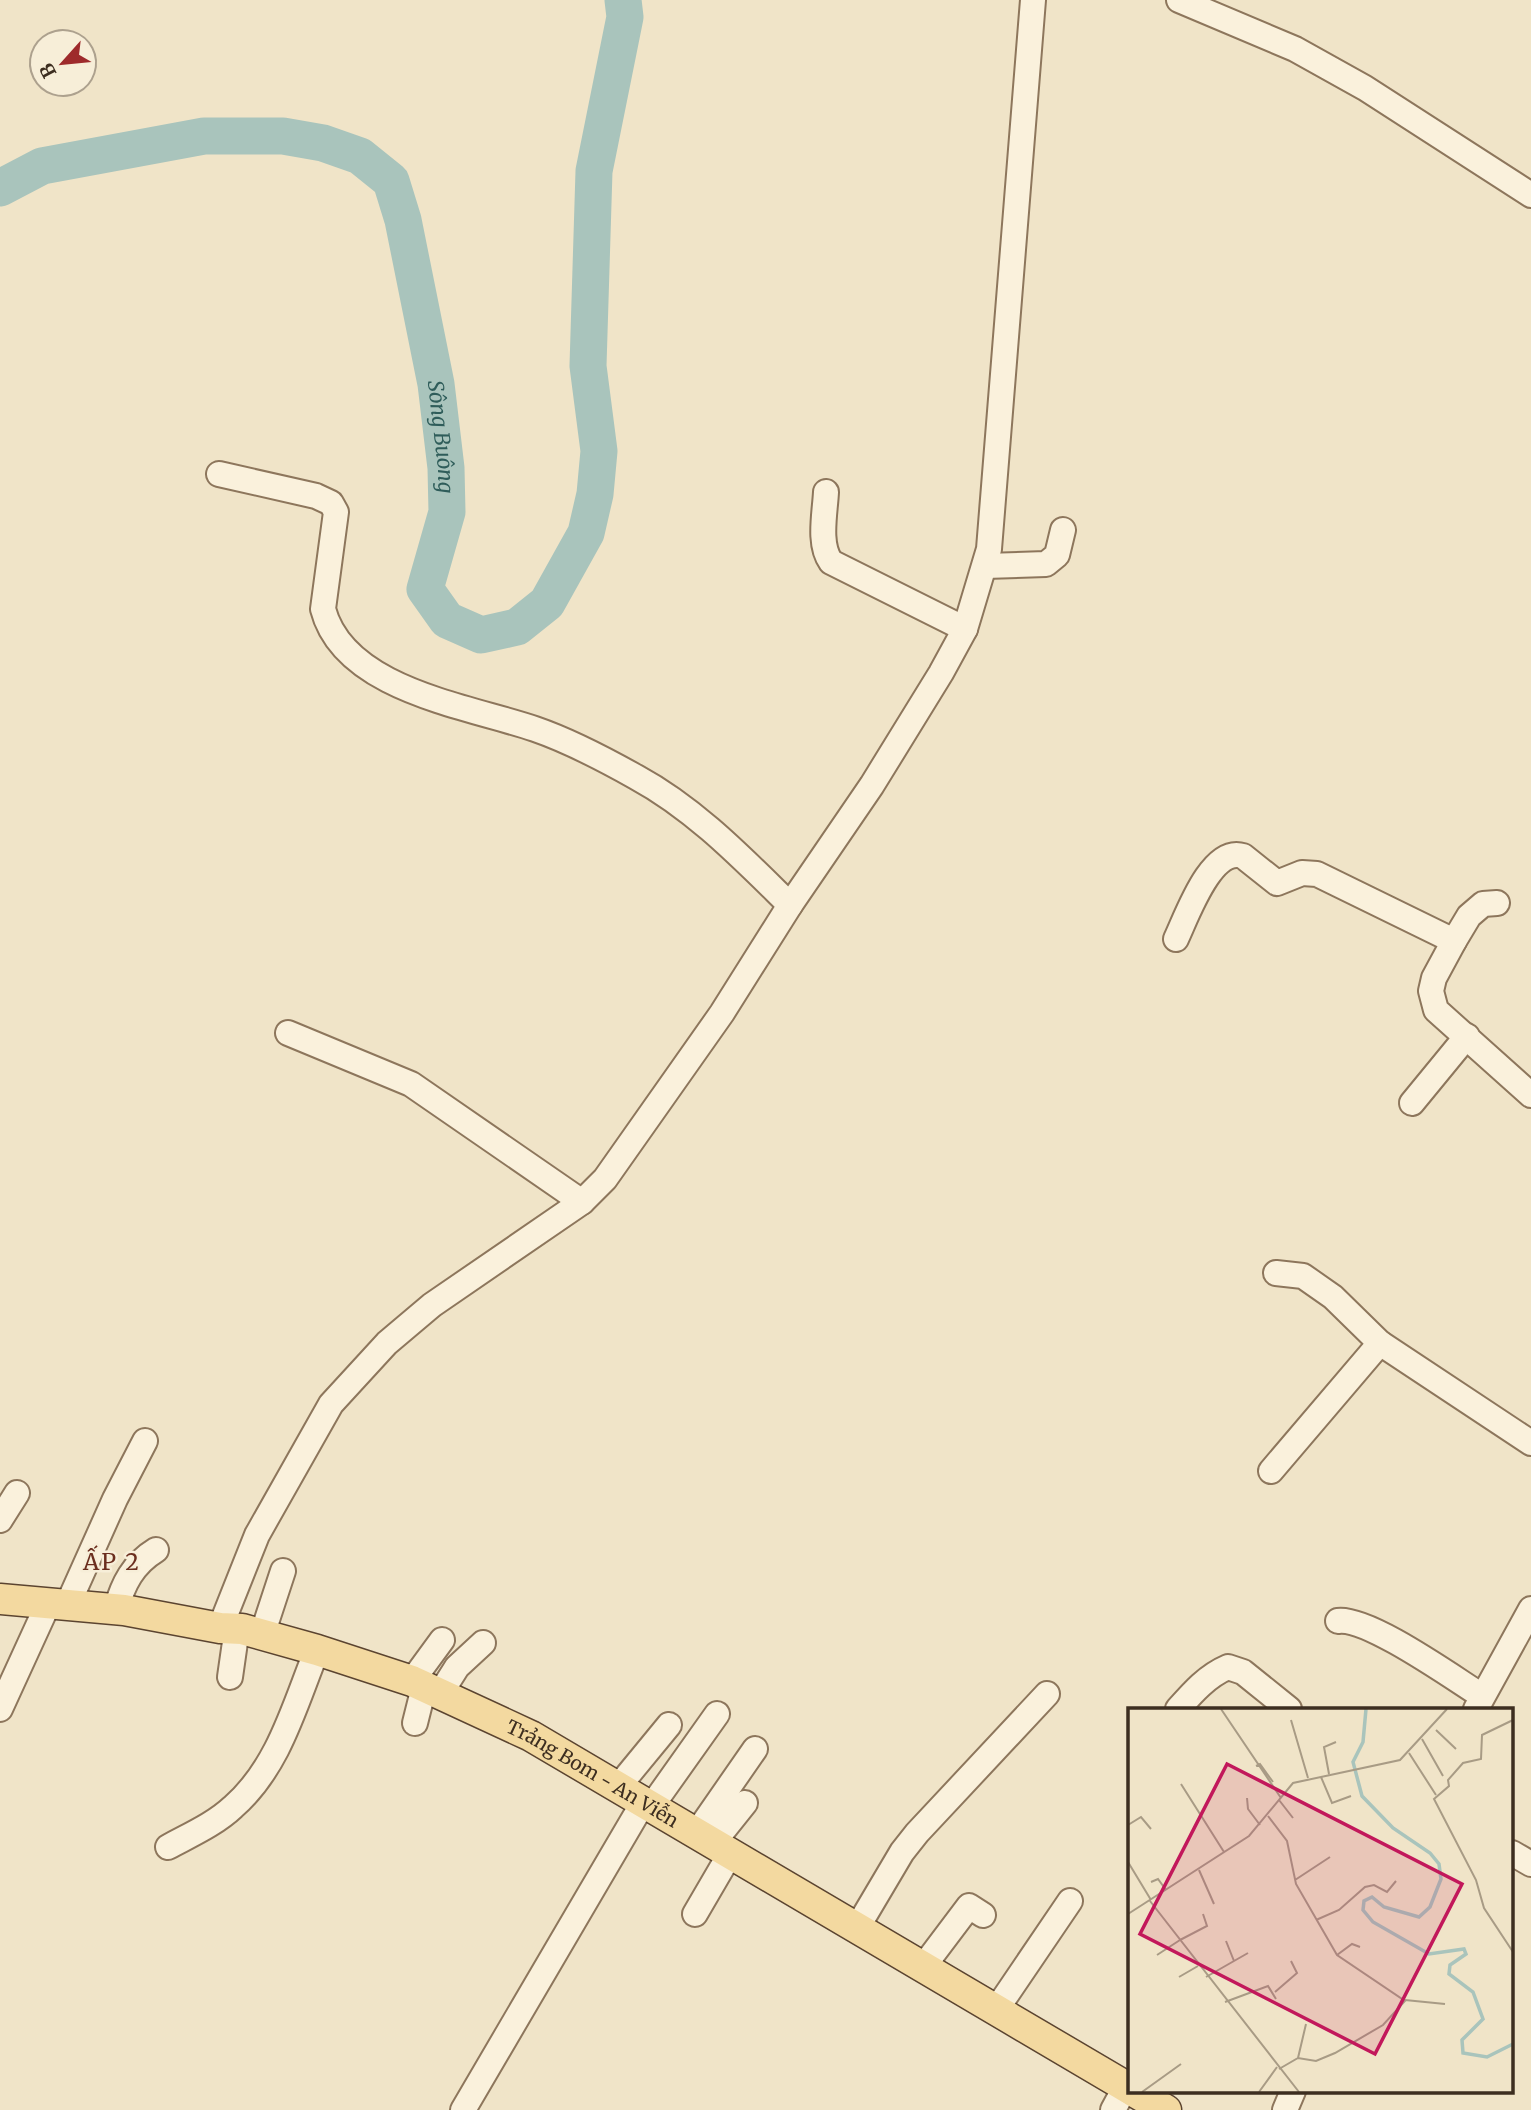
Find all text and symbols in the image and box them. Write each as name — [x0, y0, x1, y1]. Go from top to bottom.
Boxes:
north arrow — [28, 28, 98, 98]
text: B — [34, 59, 62, 82]
water label: Sông Buông — [422, 379, 460, 494]
district label: ẤP 2 — [82, 1545, 141, 1576]
inset map — [1128, 1708, 1514, 2092]
street label: Trảng Bom - An Viễn — [503, 1714, 683, 1833]

